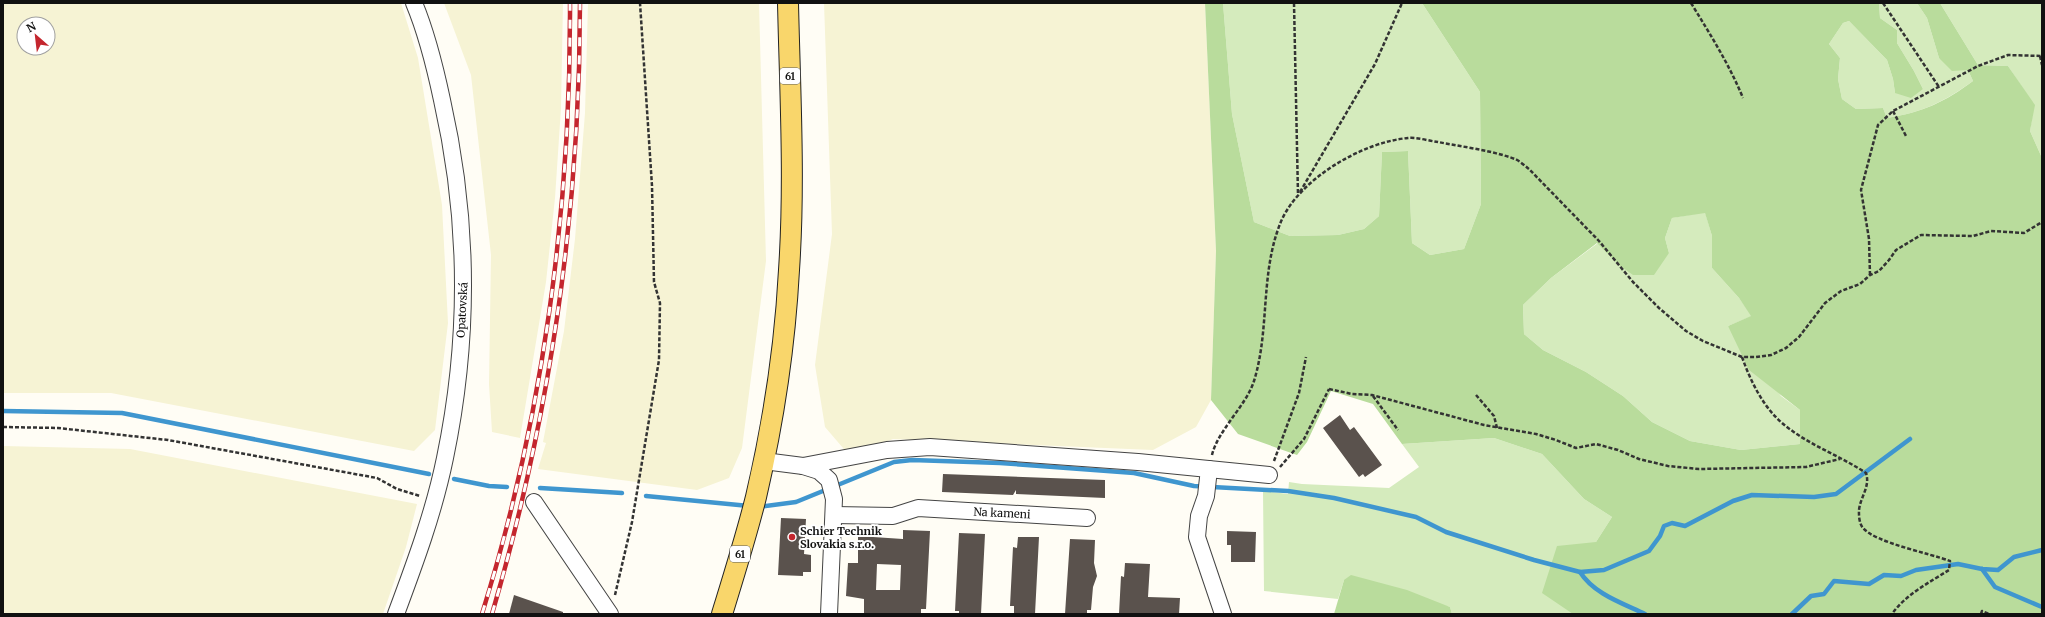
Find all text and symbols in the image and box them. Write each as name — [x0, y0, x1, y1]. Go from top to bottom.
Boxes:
north arrow — [16, 16, 56, 56]
text: N — [24, 19, 39, 35]
road number: 61 — [780, 68, 800, 84]
street label: Opatovská — [454, 282, 470, 338]
street label: Na kameni — [973, 505, 1031, 522]
place label: Schier Technik Slovakia s.r.o. — [800, 524, 883, 551]
marker: Schier Technik Slovakia s.r.o. — [787, 532, 797, 542]
road number: 61 — [730, 546, 750, 562]

